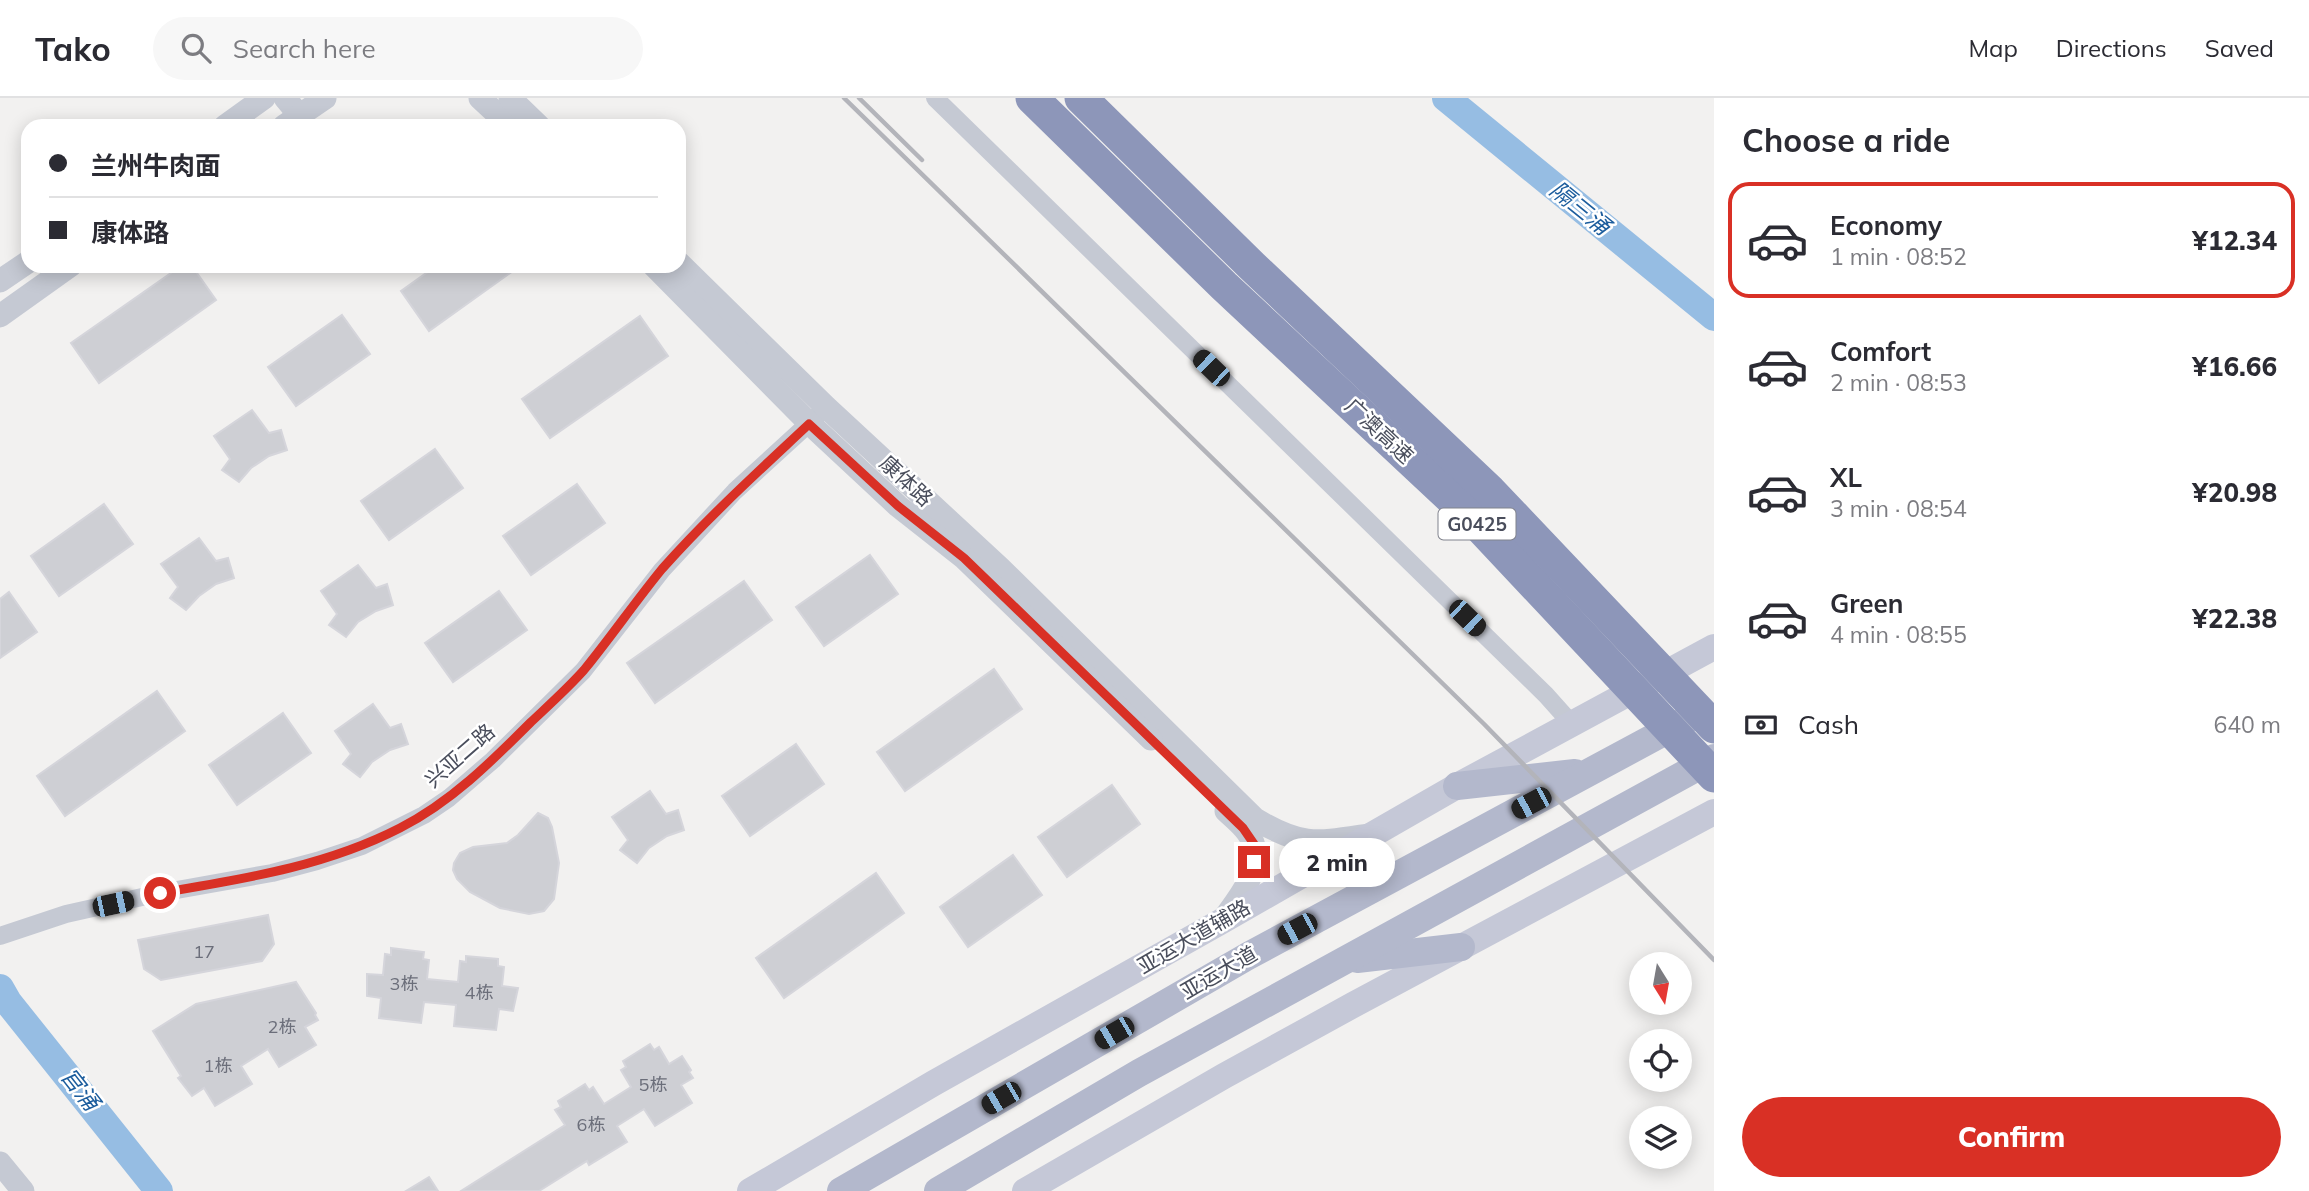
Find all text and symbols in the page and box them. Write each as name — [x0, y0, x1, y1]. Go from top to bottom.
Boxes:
search box — [153, 17, 643, 80]
text: Tako — [35, 28, 111, 69]
icon: search — [177, 29, 215, 67]
text: Search here — [233, 32, 376, 65]
text: Map — [1968, 33, 2018, 63]
text: Directions — [2056, 33, 2167, 63]
text: Saved — [2205, 33, 2274, 63]
text: Choose a ride — [1742, 120, 1950, 160]
text: 兰州牛肉面 — [91, 149, 221, 182]
water label: 隔三涌 — [1544, 175, 1619, 242]
icon: car — [1746, 209, 1809, 272]
text: Economy — [1830, 209, 1942, 242]
text: 康体路 — [91, 216, 169, 249]
text: ¥12.34 — [2192, 224, 2277, 257]
text: 1 min · 08:52 — [1830, 242, 1967, 271]
icon: car — [1746, 335, 1809, 398]
text: Comfort — [1830, 335, 1931, 368]
car — [1189, 346, 1234, 390]
text: ¥16.66 — [2192, 350, 2277, 383]
text: 2 min · 08:53 — [1830, 368, 1967, 397]
street label: 广澳高速 — [1340, 392, 1419, 468]
street label: 康体路 — [875, 449, 939, 511]
icon: car — [1746, 461, 1809, 524]
text: XL — [1830, 461, 1862, 494]
text: ¥20.98 — [2192, 476, 2277, 509]
text: 3 min · 08:54 — [1830, 494, 1967, 523]
road number: G0425 — [1438, 508, 1516, 540]
icon: car — [1746, 587, 1809, 650]
text: Green — [1830, 587, 1903, 620]
car — [1445, 596, 1490, 640]
text: ¥22.38 — [2192, 602, 2277, 635]
text: 4 min · 08:55 — [1830, 620, 1967, 649]
icon: cash — [1742, 706, 1780, 744]
text: Cash — [1798, 708, 1859, 741]
text: 640 m — [2213, 710, 2281, 739]
street label: 兴亚二路 — [419, 718, 500, 793]
car — [1508, 784, 1555, 822]
callout: 2 min — [1278, 838, 1394, 886]
route end — [1238, 846, 1270, 878]
text: 2 min — [1306, 848, 1368, 877]
route start — [144, 877, 176, 909]
car — [91, 889, 136, 919]
street label: 亚运大道辅路 — [1133, 895, 1255, 979]
car — [1274, 910, 1321, 948]
house number: 17 — [193, 940, 215, 963]
street label: 亚运大道 — [1176, 941, 1262, 1005]
north arrow — [1629, 952, 1692, 1015]
map controls — [1629, 952, 1692, 1169]
house number: 3栋 — [390, 972, 418, 995]
house number: 4栋 — [465, 981, 493, 1004]
car — [1091, 1013, 1138, 1053]
house number: 2栋 — [268, 1015, 296, 1038]
button: locate — [1629, 1029, 1692, 1092]
house number: 1栋 — [204, 1054, 232, 1077]
water label: 官涌 — [55, 1062, 108, 1118]
house number: 5栋 — [639, 1073, 667, 1096]
car — [978, 1078, 1025, 1118]
button: Confirm — [1742, 1097, 2281, 1177]
button: layers — [1629, 1106, 1692, 1169]
house number: 6栋 — [577, 1113, 605, 1136]

